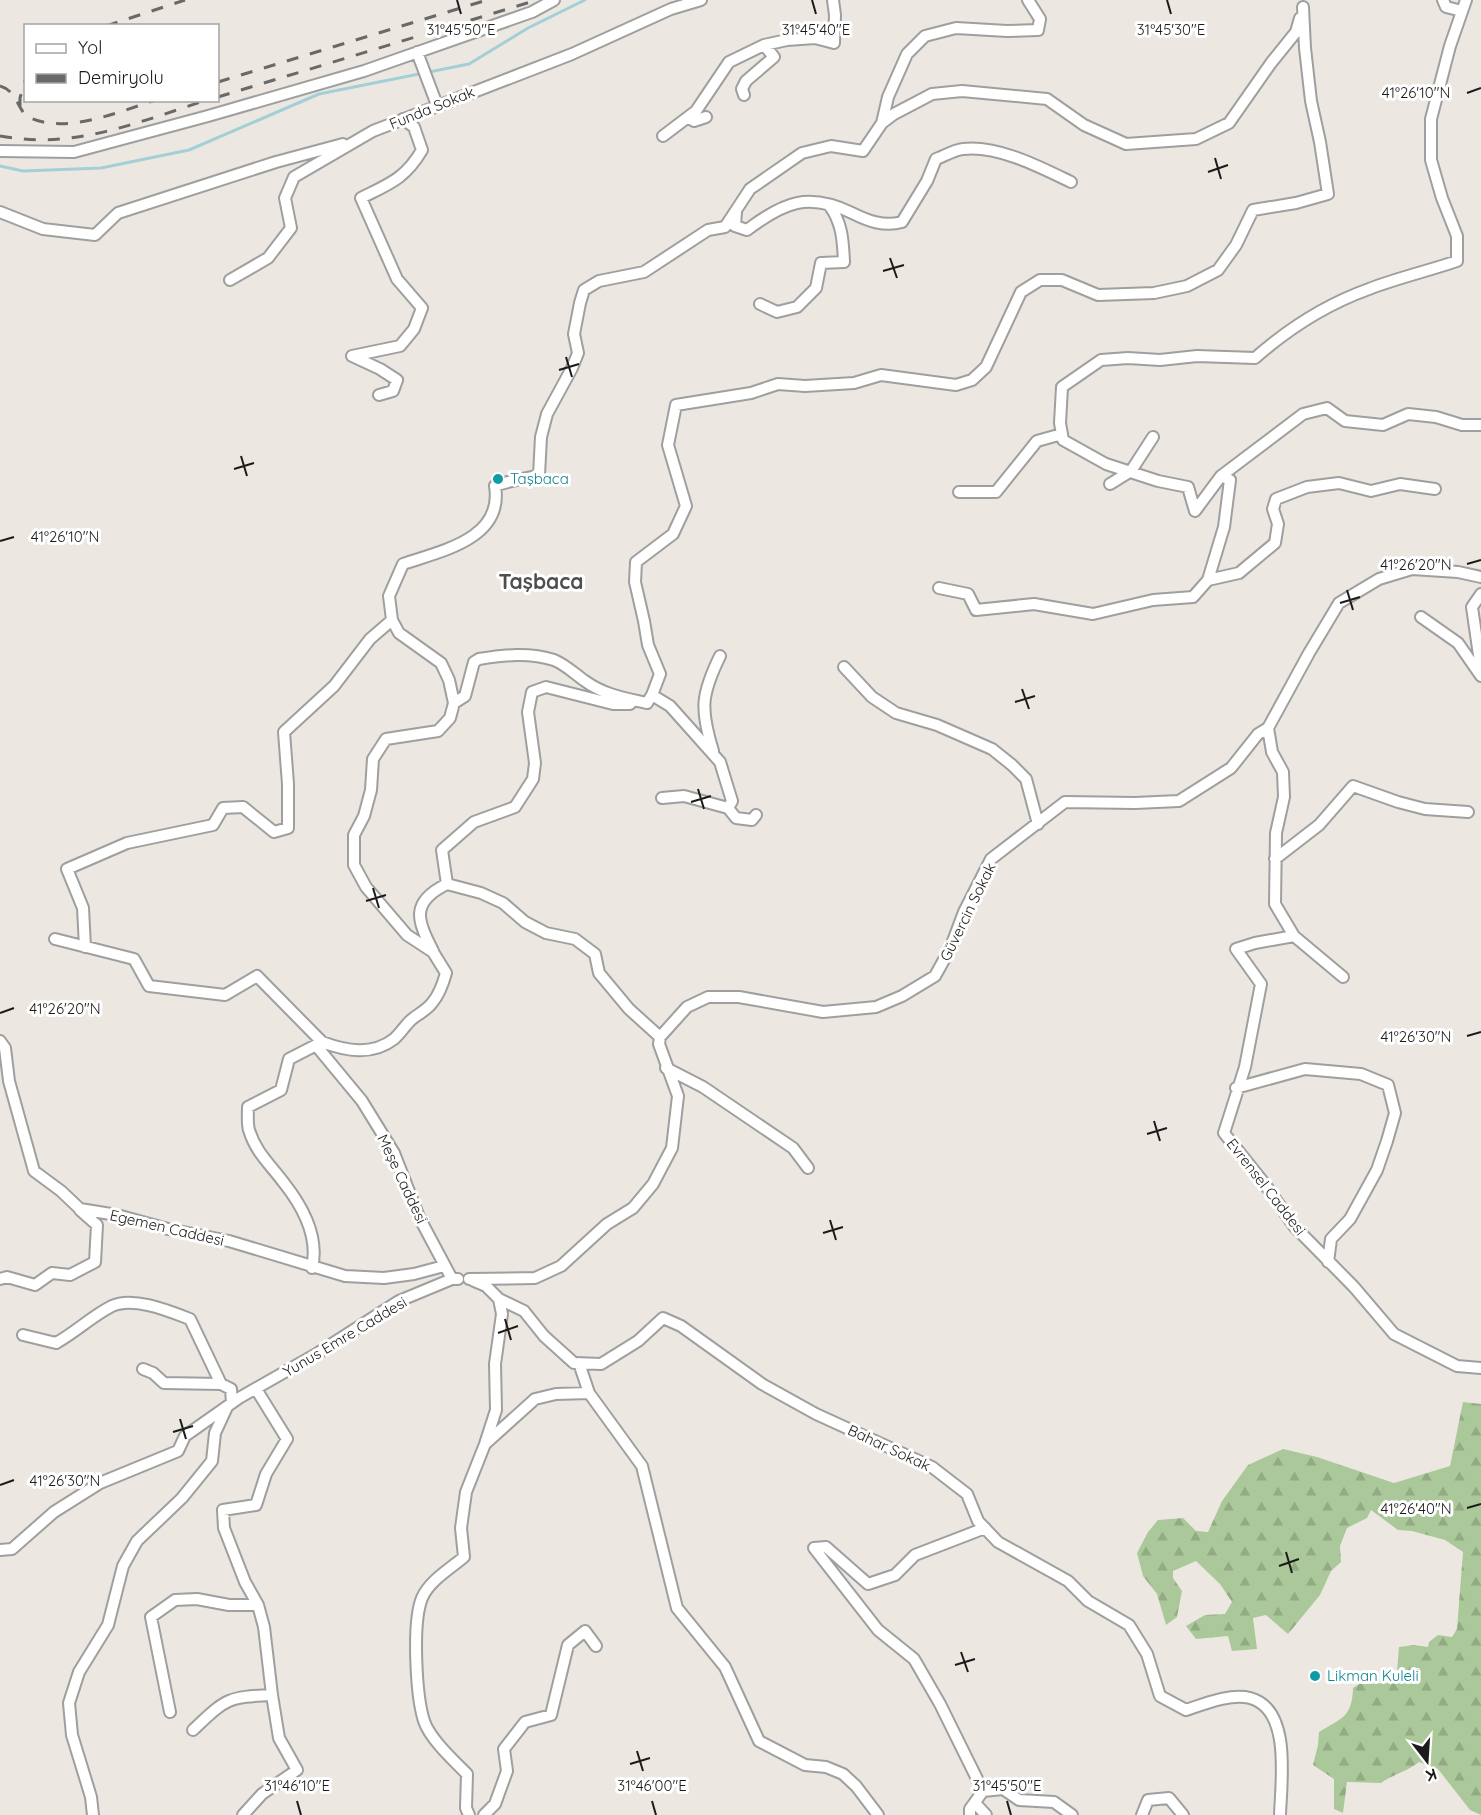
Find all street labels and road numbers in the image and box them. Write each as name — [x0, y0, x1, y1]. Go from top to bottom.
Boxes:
street label: Funda Sokak — [386, 82, 477, 133]
street label: Güvercin Sokak — [936, 860, 1000, 964]
street label: Meşe Caddesi — [373, 1131, 431, 1226]
street label: Evrensel Caddesi — [1223, 1134, 1310, 1239]
street label: Egemen Caddesi — [108, 1205, 226, 1250]
street label: Yunus Emre Caddesi — [279, 1292, 410, 1381]
street label: Bahar Sokak — [845, 1420, 934, 1475]

